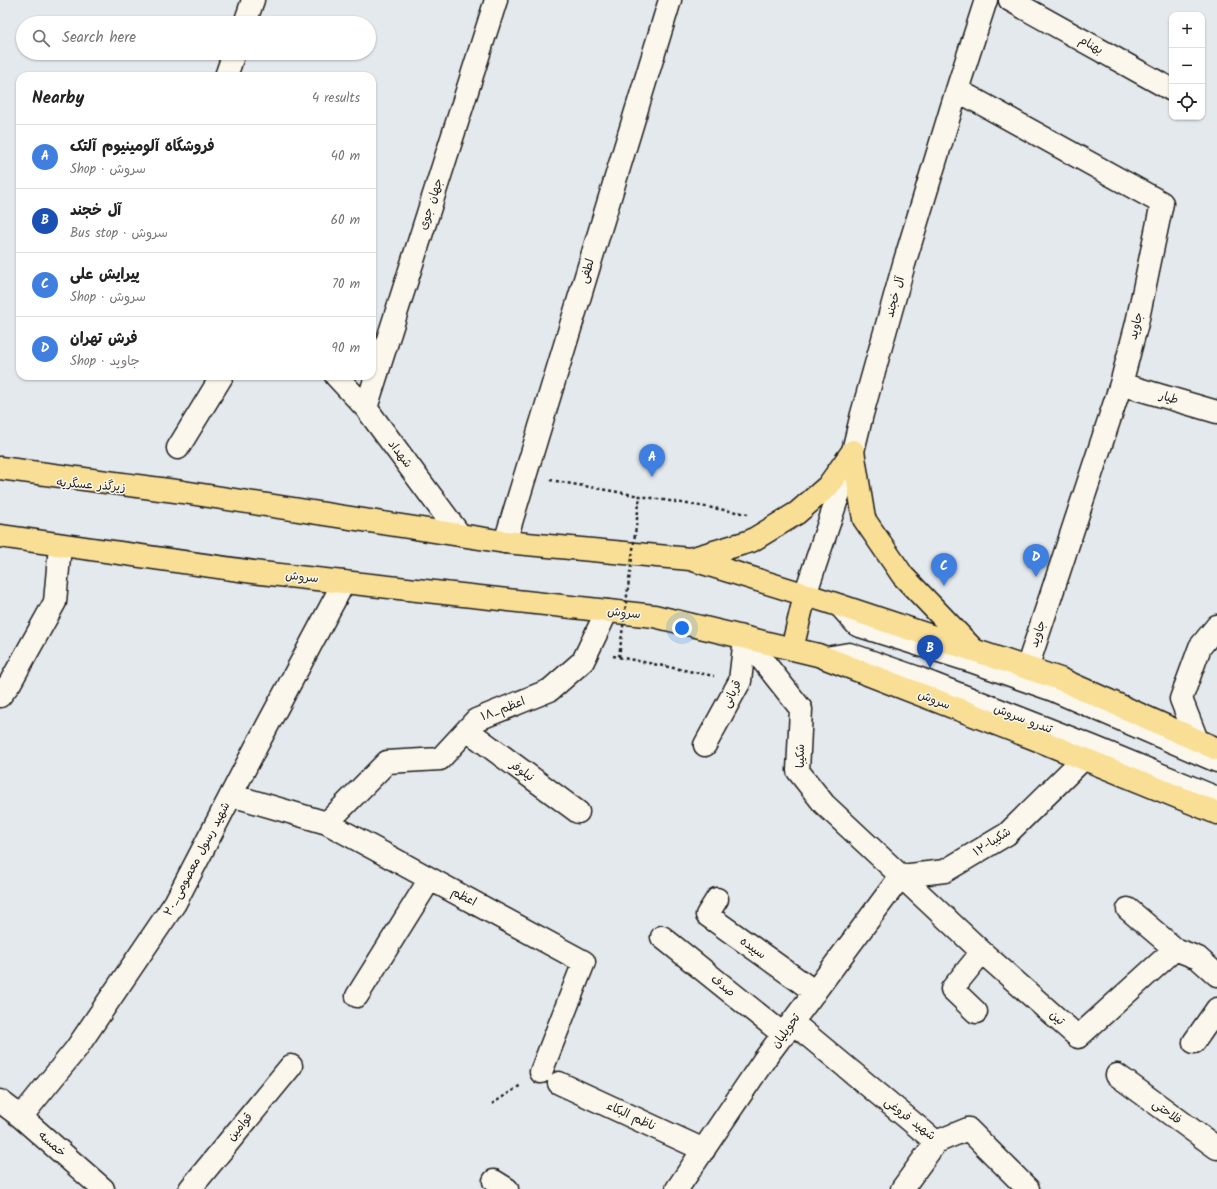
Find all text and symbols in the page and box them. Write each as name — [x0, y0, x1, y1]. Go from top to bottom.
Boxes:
map controls — [1169, 12, 1205, 120]
button: + — [1169, 12, 1205, 48]
search box — [16, 16, 376, 60]
text: Search here — [62, 26, 136, 50]
icon: search — [30, 27, 52, 49]
street label: بهنام — [1075, 31, 1107, 59]
button: − — [1169, 48, 1205, 84]
button: locate — [1169, 84, 1205, 120]
text: Nearby — [32, 85, 84, 112]
text: 4 results — [312, 88, 360, 109]
text: فروشگاه آلومینیوم آلتک — [70, 135, 215, 159]
text: A — [41, 146, 49, 167]
text: 40 m — [331, 146, 360, 167]
text: Shop · سروش — [70, 159, 146, 180]
street label: جهان جوی — [414, 176, 448, 232]
text: آل خجند — [70, 199, 121, 223]
text: B — [41, 210, 49, 231]
text: 60 m — [331, 210, 360, 231]
text: Bus stop · سروش — [70, 223, 168, 244]
street label: لطفی — [574, 256, 600, 286]
text: پیرایش علی — [70, 263, 140, 287]
street label: آل خجند — [880, 273, 910, 320]
text: C — [41, 274, 49, 295]
text: 70 m — [332, 274, 360, 295]
text: Shop · سروش — [70, 287, 146, 308]
street label: جاوید — [1124, 310, 1148, 342]
text: فرش تهران — [70, 327, 138, 351]
text: D — [41, 338, 49, 359]
text: 90 m — [332, 338, 360, 359]
text: Shop · جاوید — [70, 351, 140, 372]
street label: طیار — [1156, 386, 1181, 410]
street label: شهداد — [383, 436, 417, 472]
pin: A — [639, 444, 665, 477]
street label: زیرگذر عسگریه — [56, 473, 126, 497]
pin: D — [1023, 544, 1049, 577]
pin: C — [931, 553, 957, 586]
street label: سروش — [284, 566, 320, 588]
street label: سروش — [606, 602, 642, 624]
your location — [672, 618, 692, 638]
street label: جاوید — [1025, 618, 1051, 650]
pin: B — [917, 635, 943, 668]
street label: قربانی — [717, 677, 747, 711]
street label: سروش — [915, 685, 953, 715]
street label: ۱۸_اعظم — [478, 692, 528, 726]
street label: تندرو سروش — [991, 699, 1056, 739]
street label: شکیبا — [791, 744, 810, 768]
street label: نیلوفر — [505, 755, 538, 786]
street label: ۲۰_شهید رسول معصومی — [159, 799, 235, 919]
street label: ۱۲-شکیبا — [969, 823, 1015, 861]
street label: اعظم — [448, 882, 480, 912]
street label: سپیده — [736, 932, 770, 964]
street label: صدف — [707, 970, 739, 1002]
street label: تین — [1045, 1006, 1069, 1030]
street label: تحویلیان — [767, 1009, 806, 1053]
street label: شهید فروغی — [880, 1093, 940, 1145]
street label: فلاحتی — [1148, 1095, 1186, 1129]
street label: ناظم البکاء — [603, 1096, 659, 1136]
street label: قوامین — [222, 1109, 258, 1145]
street label: خمسه — [34, 1126, 70, 1162]

